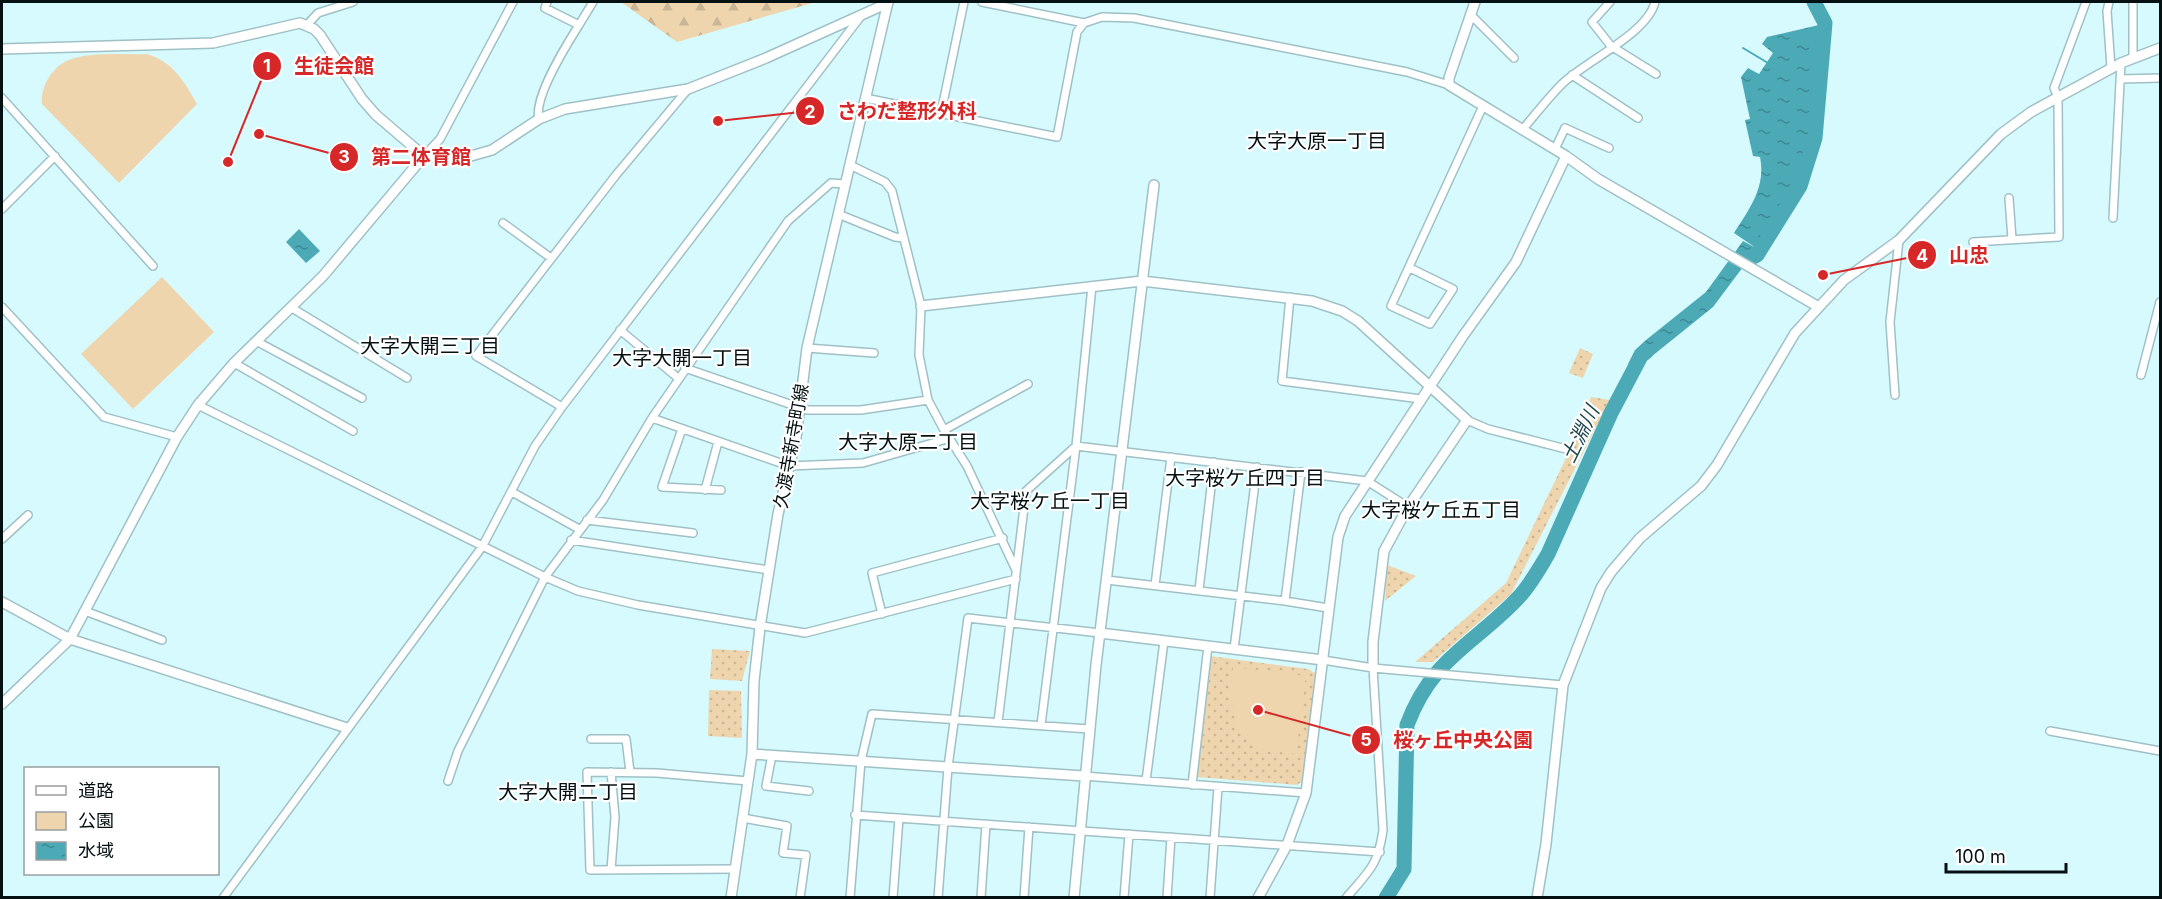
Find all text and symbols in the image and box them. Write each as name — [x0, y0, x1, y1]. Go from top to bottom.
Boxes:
callout: 生徒会館 — [252, 47, 386, 85]
text: 生徒会館 — [294, 54, 374, 78]
text: 1 — [263, 55, 271, 76]
callout: さわだ整形外科 — [795, 92, 989, 130]
text: さわだ整形外科 — [837, 99, 977, 123]
text: 2 — [804, 101, 816, 122]
district label: 大字大原一丁目 — [1247, 129, 1387, 153]
callout: 第二体育館 — [329, 138, 483, 176]
text: 第二体育館 — [371, 145, 471, 169]
text: 3 — [338, 146, 350, 167]
callout: 山忠 — [1907, 236, 2001, 274]
text: 山忠 — [1949, 243, 1989, 267]
text: 4 — [1916, 245, 1928, 266]
district label: 大字大開三丁目 — [360, 334, 500, 358]
district label: 大字大開一丁目 — [612, 346, 752, 370]
street label: 久渡寺新寺町線 — [770, 382, 812, 510]
water label: 土淵川 — [1556, 400, 1605, 466]
district label: 大字大原二丁目 — [838, 430, 978, 454]
district label: 大字桜ケ丘四丁目 — [1165, 466, 1325, 490]
district label: 大字桜ケ丘一丁目 — [970, 489, 1130, 513]
district label: 大字桜ケ丘五丁目 — [1361, 498, 1521, 522]
callout: 桜ヶ丘中央公園 — [1351, 721, 1545, 759]
text: 桜ヶ丘中央公園 — [1393, 728, 1533, 752]
text: 5 — [1360, 729, 1372, 750]
legend — [24, 767, 219, 875]
text: 道路 — [78, 780, 114, 801]
district label: 大字大開二丁目 — [498, 780, 638, 804]
text: 公園 — [78, 810, 114, 831]
scale bar — [1946, 836, 2066, 874]
text: 水域 — [78, 840, 114, 861]
text: 100 m — [1955, 846, 2006, 867]

